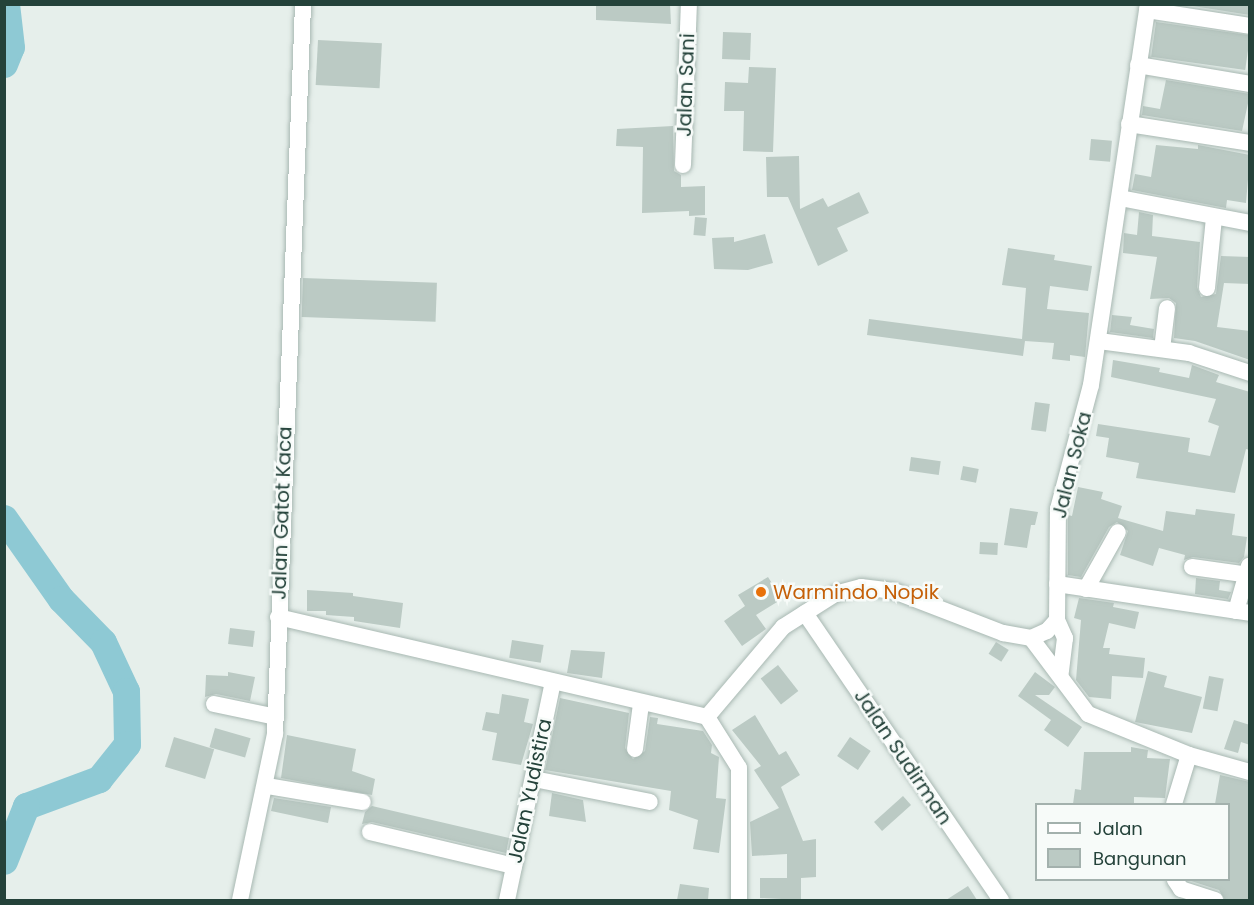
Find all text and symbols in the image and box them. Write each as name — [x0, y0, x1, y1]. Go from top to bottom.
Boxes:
street label: Jalan Sani — [672, 33, 700, 137]
street label: Jalan Soka — [1047, 409, 1097, 521]
street label: Jalan Gatot Kaca — [267, 426, 297, 600]
place label: Warmindo Nopik — [773, 580, 939, 604]
marker: Warmindo Nopik — [754, 585, 768, 599]
street label: Jalan Sudirman — [849, 685, 957, 829]
street label: Jalan Yudistira — [503, 716, 557, 866]
legend — [1035, 803, 1230, 881]
text: Jalan — [1093, 816, 1143, 841]
text: Bangunan — [1093, 846, 1187, 871]

